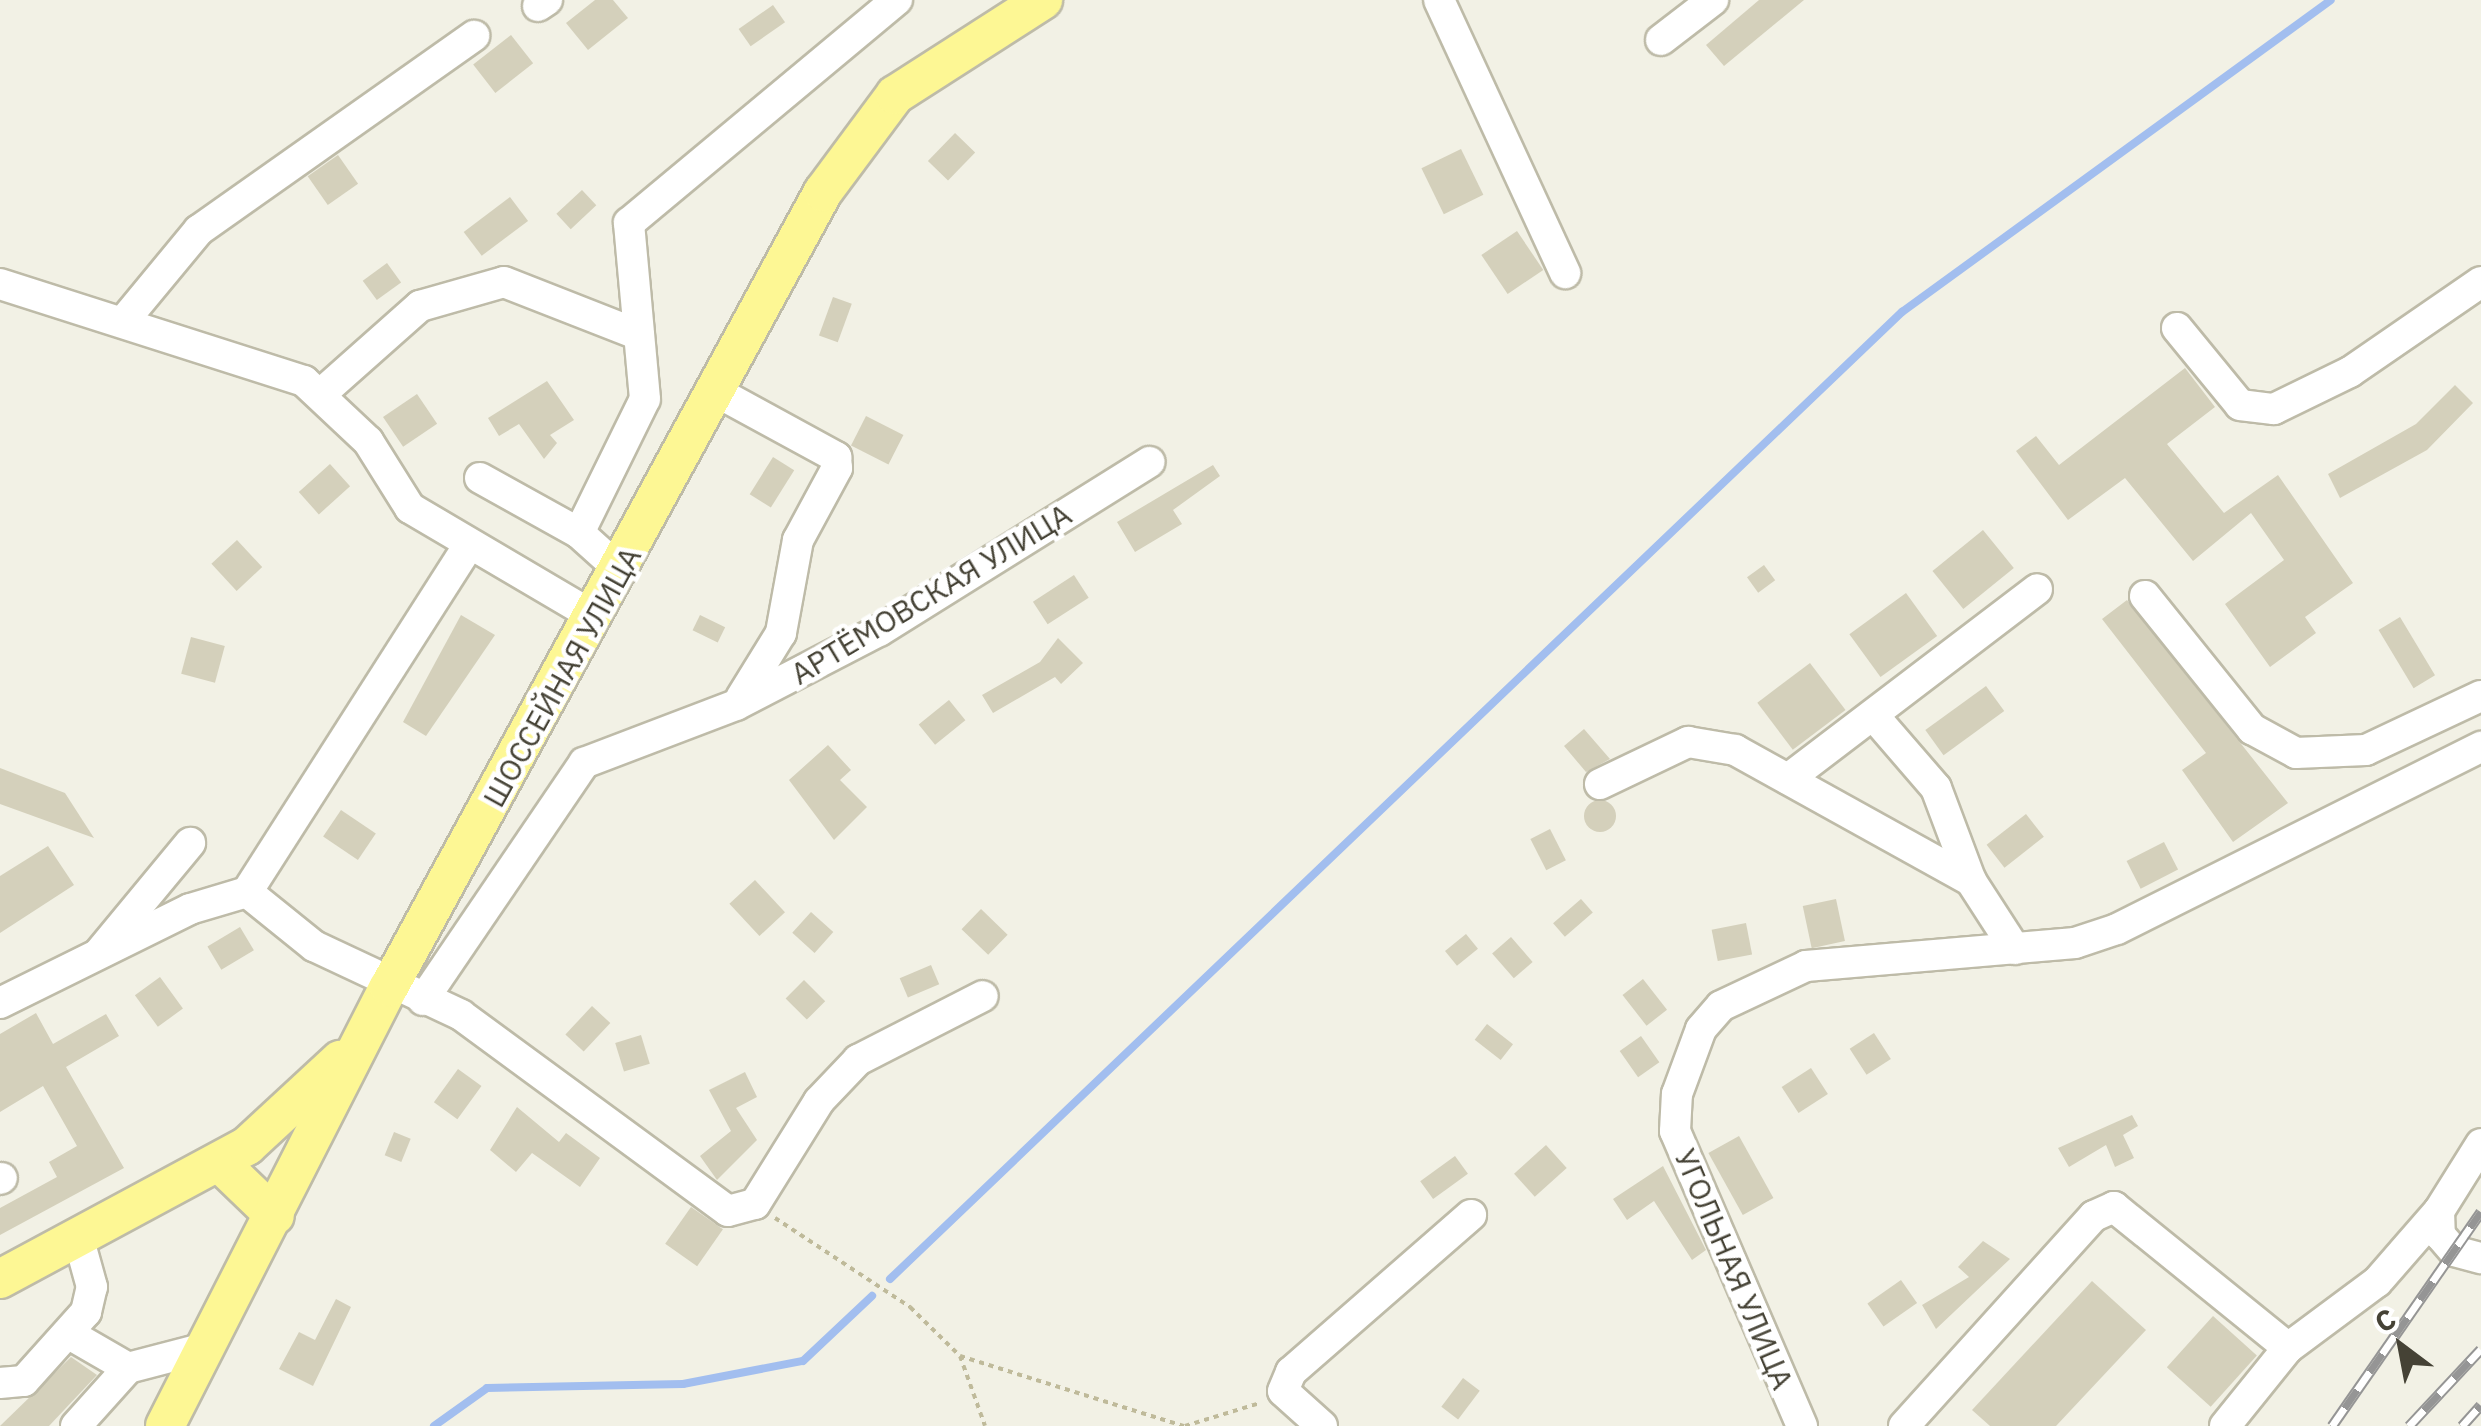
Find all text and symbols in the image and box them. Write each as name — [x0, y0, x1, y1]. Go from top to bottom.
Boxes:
street label: АРТЁМОВСКАЯ УЛИЦА — [784, 496, 1078, 692]
street label: ШОССЕЙНАЯ УЛИЦА — [476, 541, 648, 813]
street label: УГОЛЬНАЯ УЛИЦА — [1667, 1143, 1801, 1395]
north arrow — [2351, 1296, 2451, 1396]
text: С — [2367, 1300, 2402, 1341]

